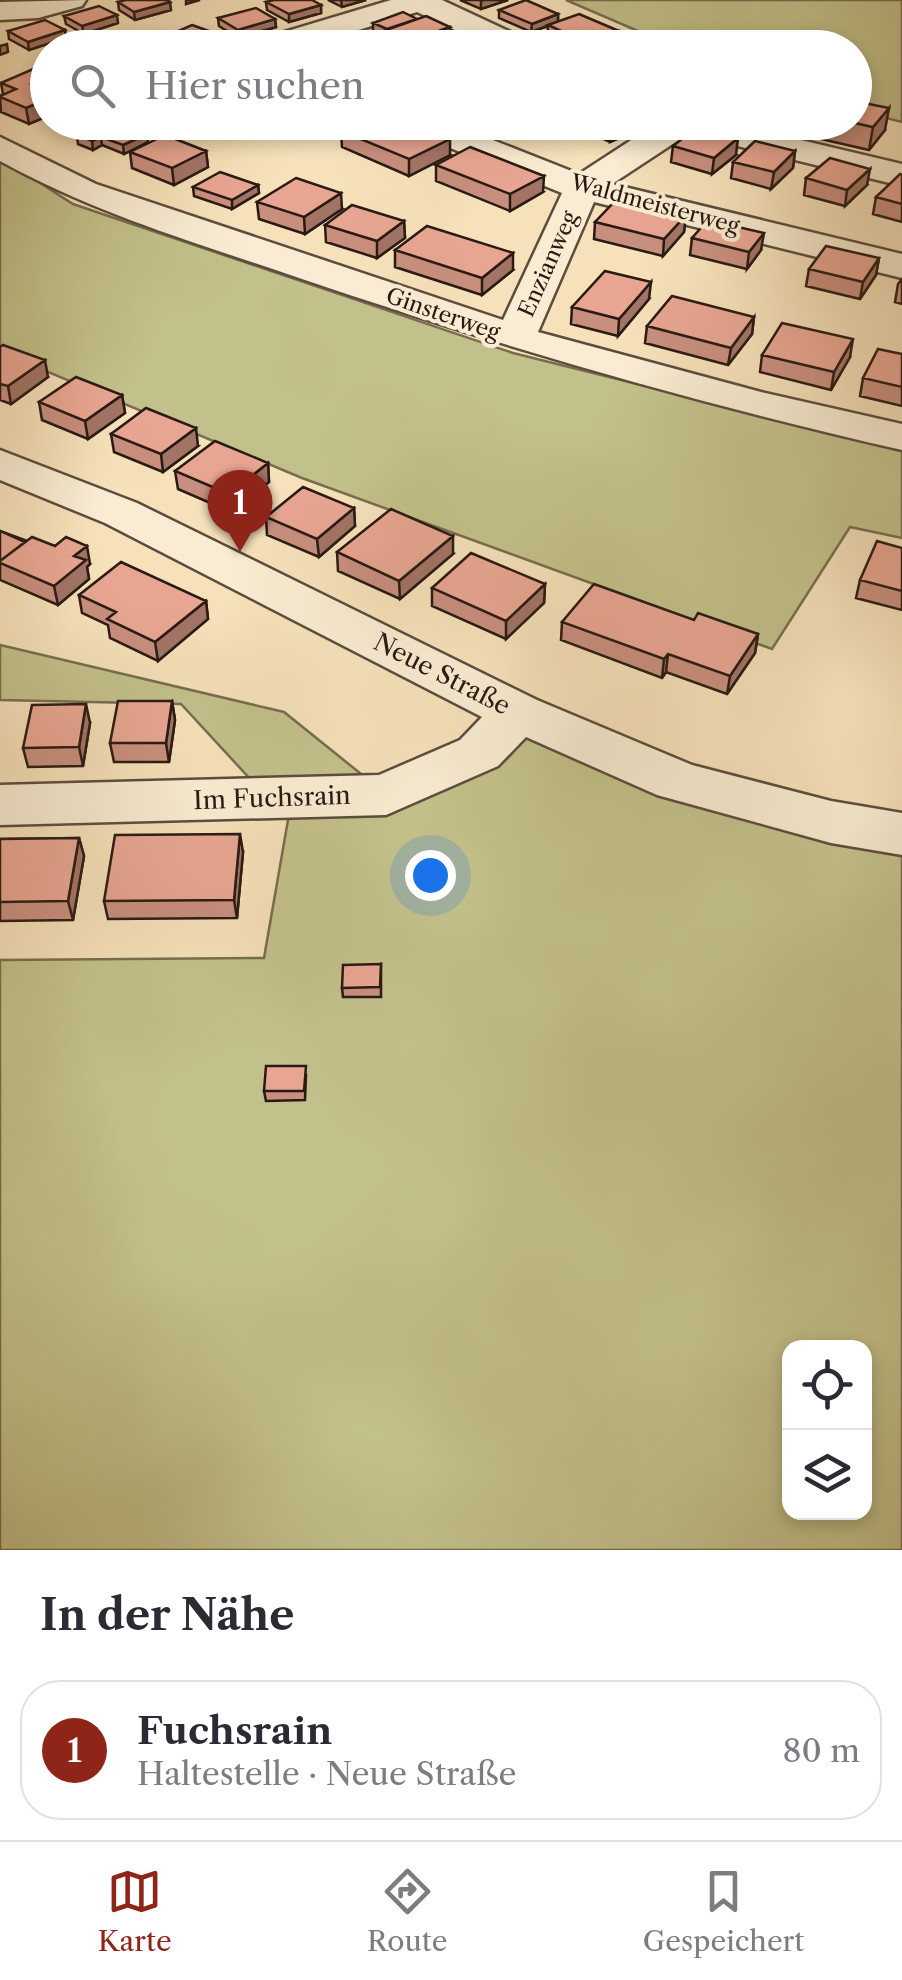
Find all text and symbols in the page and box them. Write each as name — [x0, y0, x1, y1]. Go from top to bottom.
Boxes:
search box — [30, 30, 872, 140]
icon: search — [65, 58, 120, 113]
text: Hier suchen — [145, 62, 365, 109]
street label: Waldmeisterweg — [567, 168, 743, 240]
street label: Enzianweg — [513, 206, 584, 321]
street label: Ginsterweg — [383, 282, 504, 346]
pin: 1 — [208, 470, 272, 552]
street label: Neue Straße — [369, 626, 515, 722]
street label: Im Fuchsrain — [193, 780, 352, 816]
your location — [405, 850, 456, 901]
map controls — [782, 1340, 872, 1520]
button: locate — [782, 1340, 872, 1430]
button: layers — [782, 1430, 872, 1520]
text: In der Nähe — [40, 1589, 294, 1641]
text: Fuchsrain — [137, 1707, 332, 1754]
text: 1 — [67, 1731, 82, 1770]
text: 80 m — [782, 1731, 860, 1770]
text: Haltestelle · Neue Straße — [137, 1754, 516, 1793]
tab: Karte — [98, 1864, 172, 1958]
tab: Route — [367, 1864, 447, 1958]
tab: Gespeichert — [643, 1864, 804, 1958]

